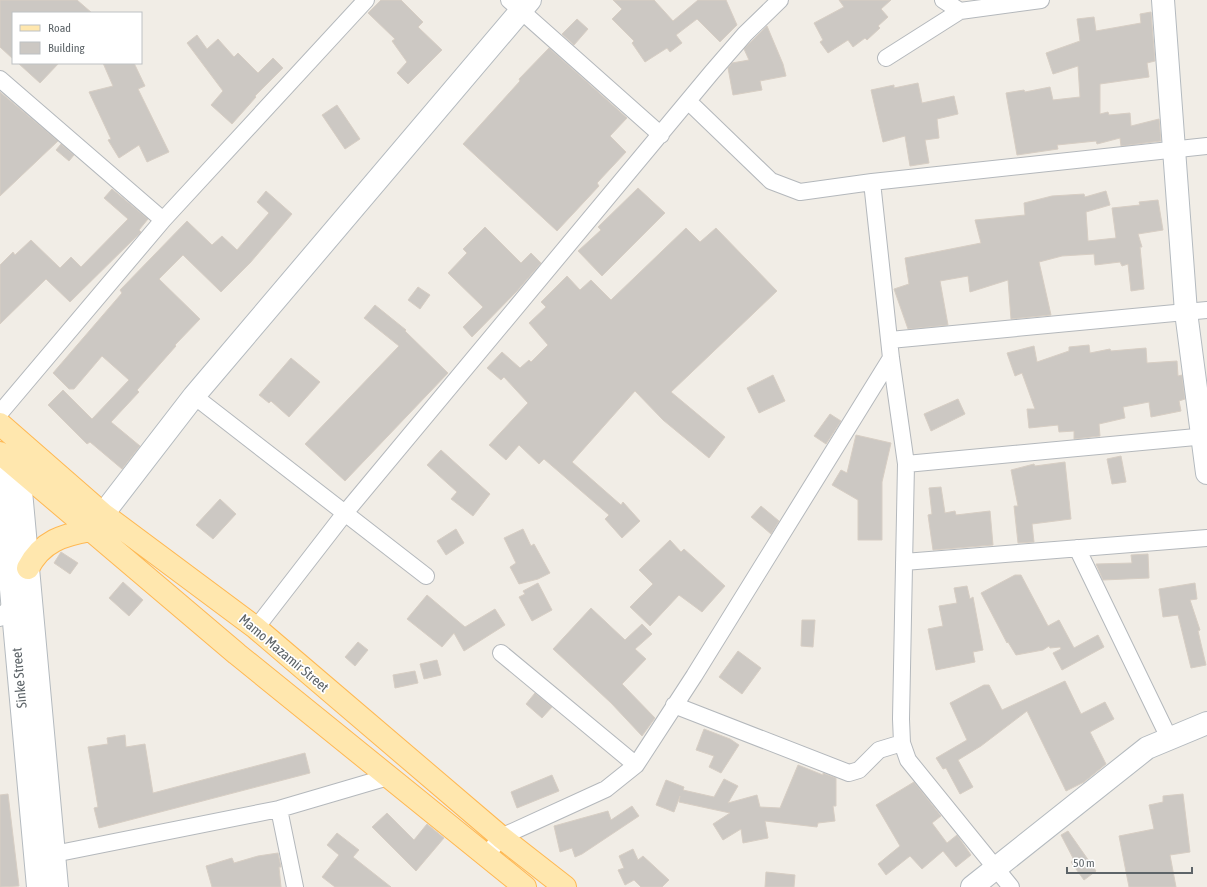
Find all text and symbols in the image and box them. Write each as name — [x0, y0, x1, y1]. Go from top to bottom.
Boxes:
legend — [12, 12, 142, 64]
text: Road — [48, 21, 71, 35]
text: Building — [48, 41, 86, 55]
street label: Mamo Mazamir Street — [236, 611, 332, 695]
street label: Sinke Street — [8, 647, 30, 709]
scale bar — [1067, 849, 1192, 875]
text: 50 m — [1073, 856, 1095, 870]

